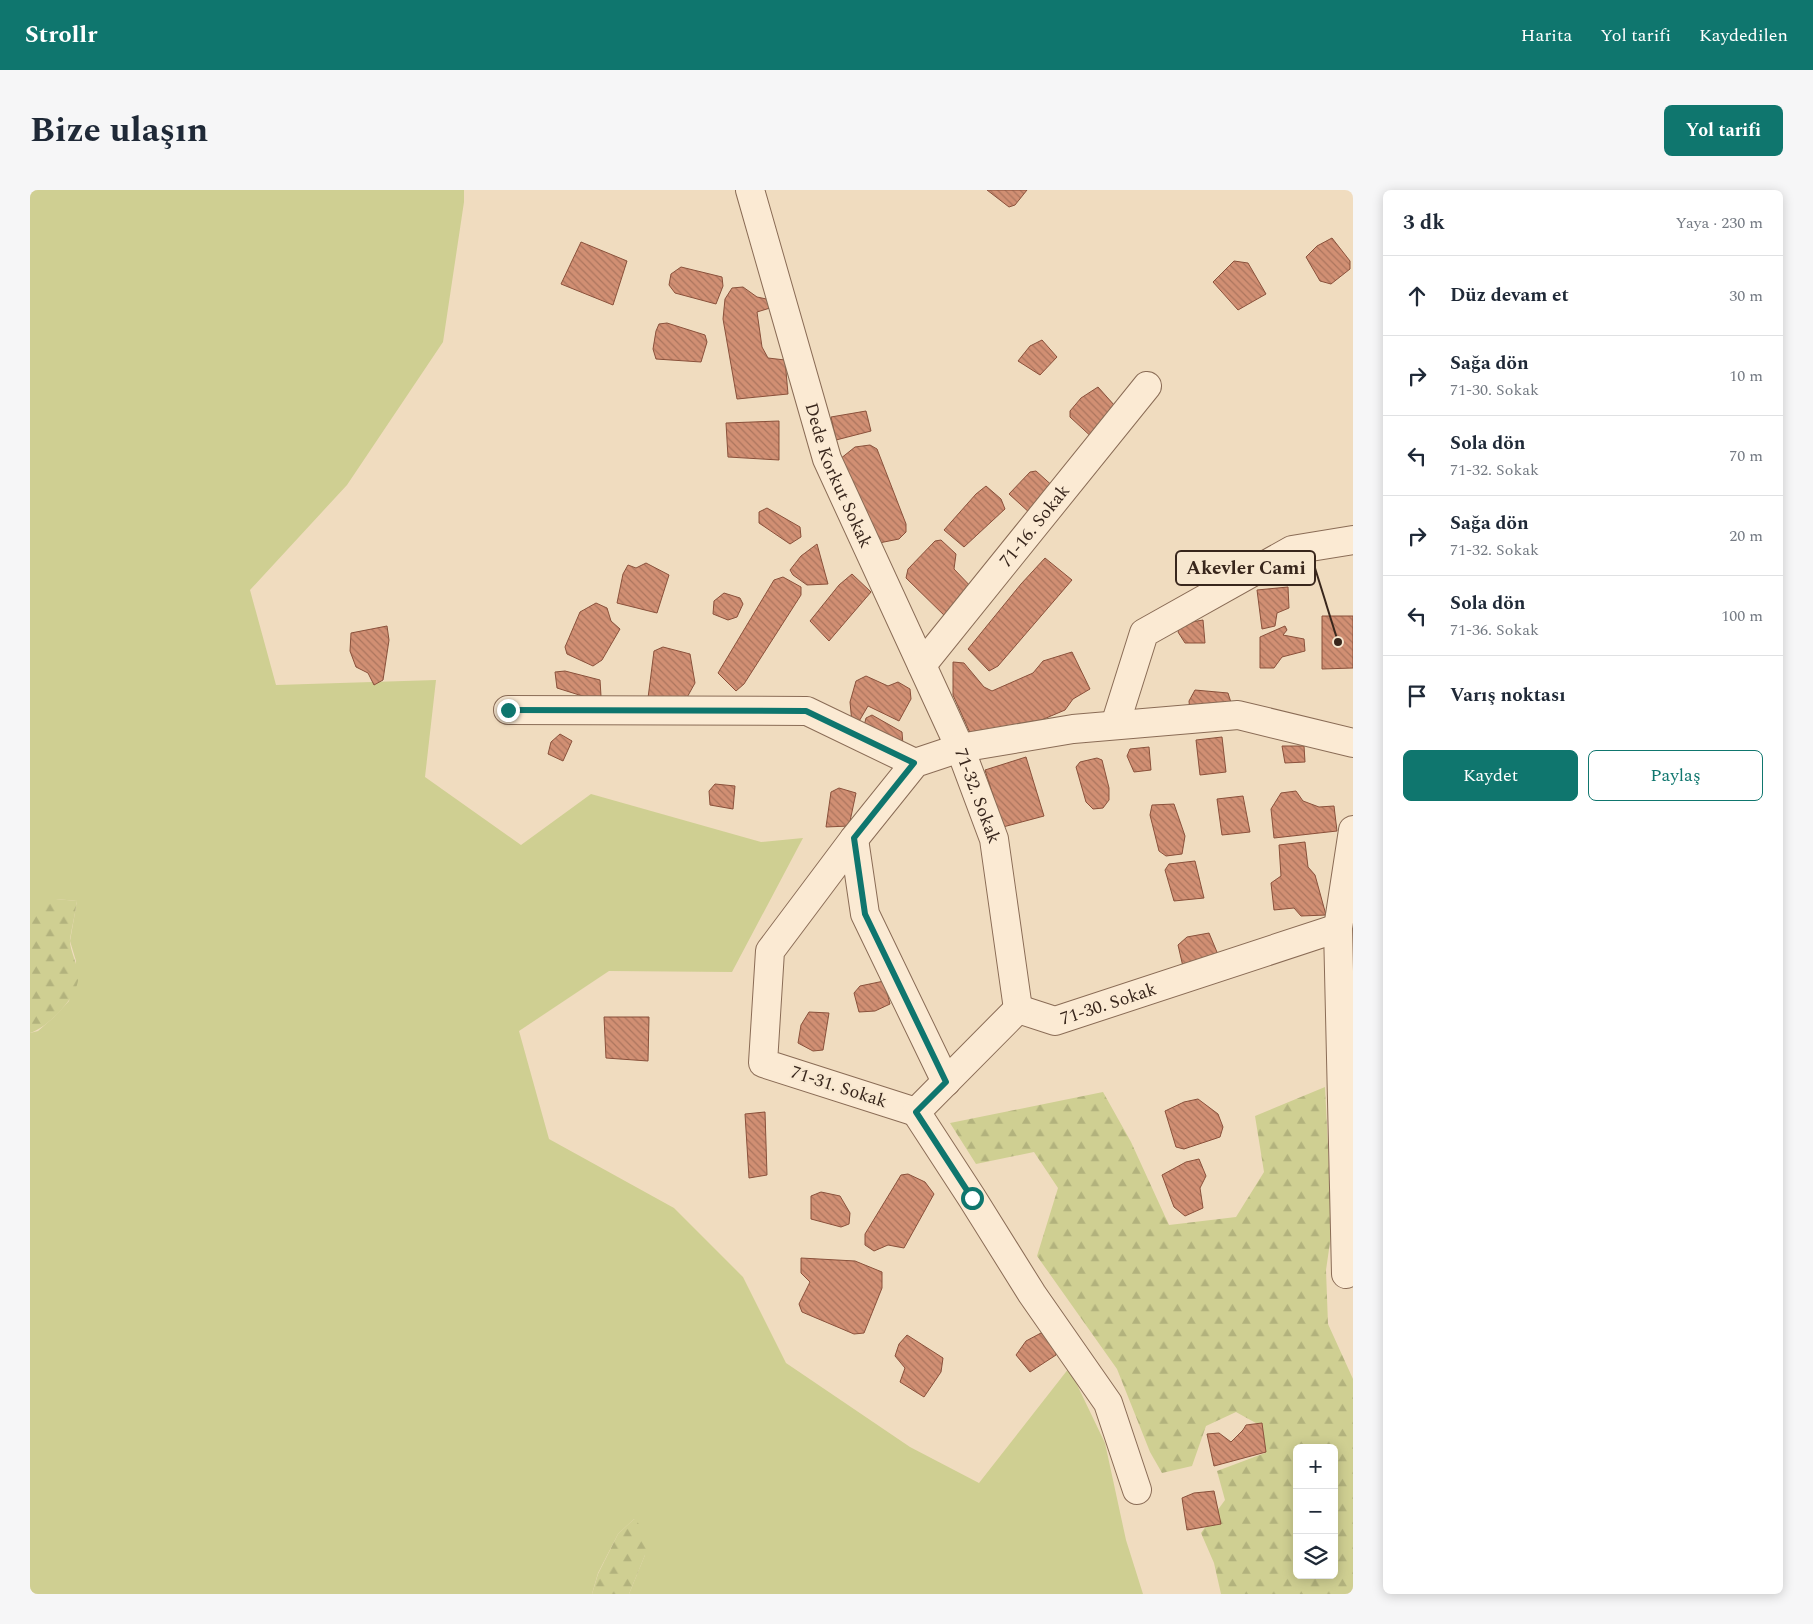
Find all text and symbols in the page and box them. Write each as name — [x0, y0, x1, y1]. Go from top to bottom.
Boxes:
text: Strollr — [25, 17, 97, 53]
text: Harita — [1521, 22, 1572, 49]
text: Yol tarifi — [1600, 22, 1671, 49]
text: Kaydedilen — [1699, 22, 1788, 49]
text: Bize ulaşın — [30, 104, 208, 157]
button: Yol tarifi — [1664, 105, 1783, 156]
text: 3 dk — [1403, 207, 1445, 239]
text: Yaya · 230 m — [1676, 211, 1763, 235]
text: Düz devam et — [1450, 281, 1569, 310]
icon: ahead — [1403, 282, 1431, 310]
text: 30 m — [1729, 284, 1763, 308]
text: Sağa dön — [1450, 349, 1529, 378]
icon: right — [1403, 362, 1431, 390]
text: 10 m — [1729, 364, 1763, 388]
text: 71-30. Sokak — [1450, 378, 1539, 402]
street label: Dede Korkut Sokak — [798, 399, 880, 552]
text: Sola dön — [1450, 429, 1525, 458]
icon: left — [1403, 442, 1431, 470]
text: 70 m — [1729, 444, 1763, 468]
text: 71-32. Sokak — [1450, 458, 1539, 482]
street label: 71-16. Sokak — [992, 478, 1076, 573]
text: Sağa dön — [1450, 509, 1529, 538]
icon: right — [1403, 522, 1431, 550]
text: 20 m — [1729, 524, 1763, 548]
text: 71-32. Sokak — [1450, 538, 1539, 562]
callout: Akevler Cami — [1176, 551, 1315, 585]
text: Akevler Cami — [1186, 554, 1306, 583]
text: Sola dön — [1450, 589, 1525, 618]
icon: left — [1403, 602, 1431, 630]
text: 100 m — [1721, 604, 1763, 628]
text: 71-36. Sokak — [1450, 618, 1539, 642]
text: Varış noktası — [1450, 681, 1566, 710]
icon: arrive — [1403, 682, 1431, 710]
route end — [497, 699, 520, 722]
street label: 71-32. Sokak — [948, 744, 1008, 847]
button: Kaydet — [1403, 750, 1578, 801]
button: Paylaş — [1588, 750, 1763, 801]
street label: 71-30. Sokak — [1057, 975, 1160, 1032]
street label: 71-31. Sokak — [787, 1059, 891, 1115]
route start — [961, 1187, 984, 1210]
map controls — [1293, 1444, 1338, 1579]
button: + — [1293, 1444, 1338, 1489]
button: − — [1293, 1489, 1338, 1534]
button: layers — [1293, 1534, 1338, 1579]

